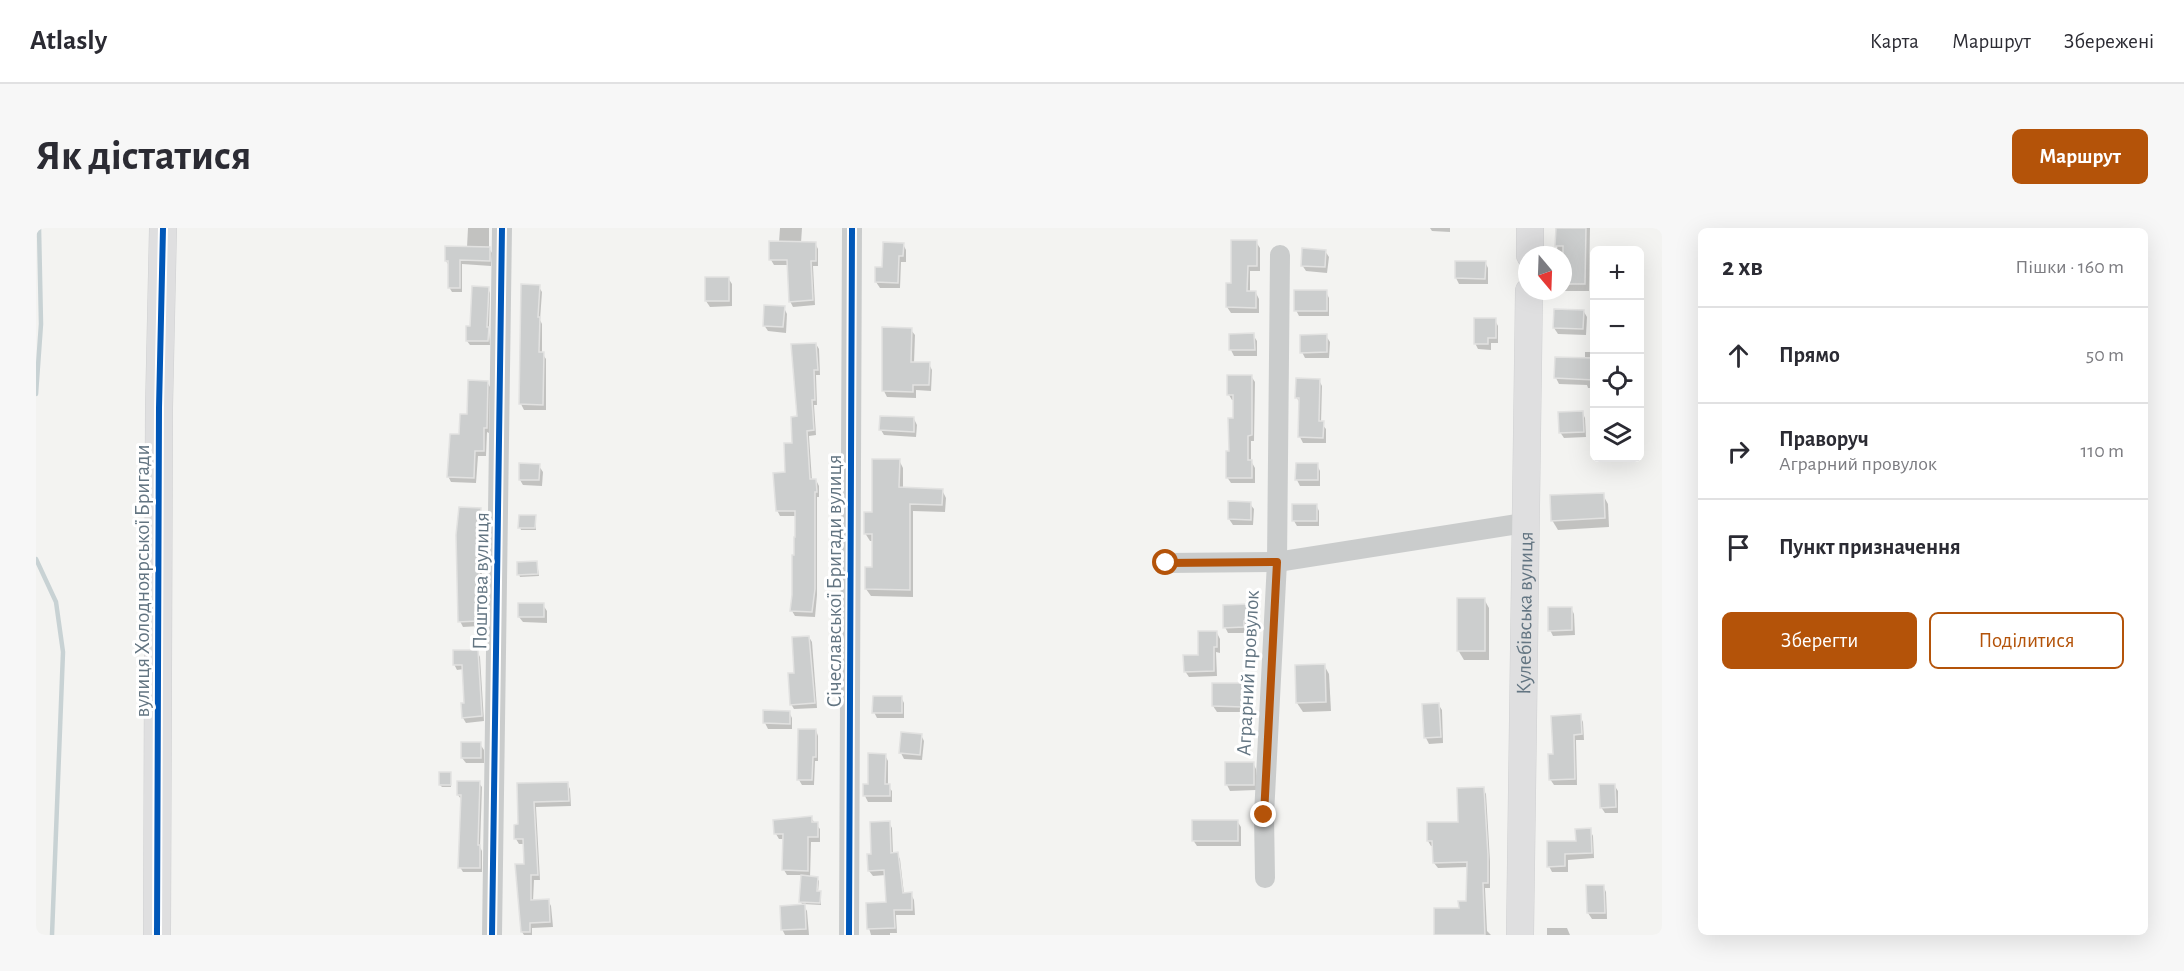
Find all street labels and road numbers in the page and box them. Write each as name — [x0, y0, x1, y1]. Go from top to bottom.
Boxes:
street label: вулиця Холодноярської Бригади — [132, 444, 153, 718]
street label: Січеславської Бригади вулиця — [824, 455, 845, 707]
street label: Поштова вулиця — [469, 512, 493, 650]
street label: Кулебівська вулиця — [1513, 531, 1536, 695]
street label: Аграрний провулок — [1233, 589, 1263, 756]

